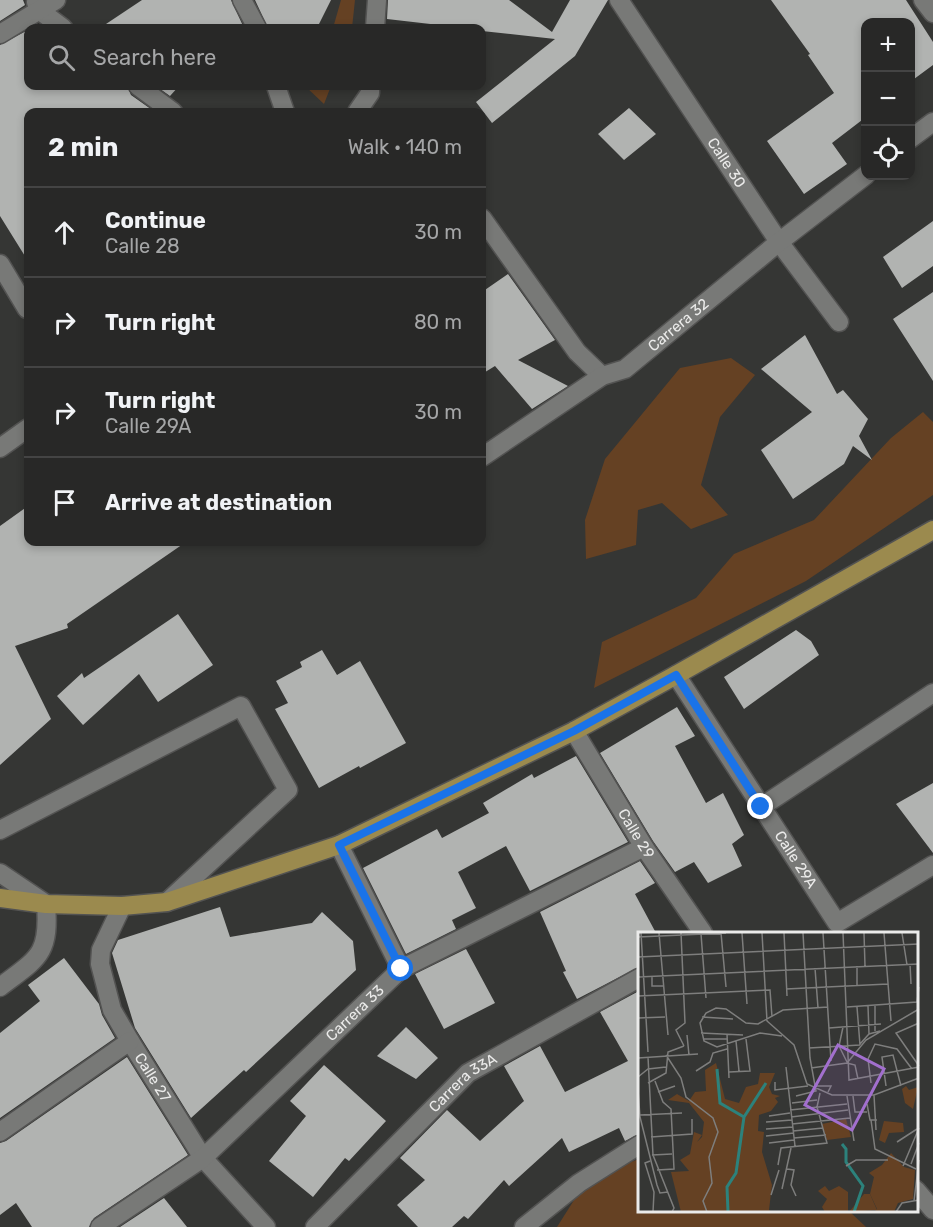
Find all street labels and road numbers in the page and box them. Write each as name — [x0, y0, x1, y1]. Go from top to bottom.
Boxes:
street label: Calle 30 — [704, 134, 750, 191]
street label: Carrera 32 — [644, 295, 713, 355]
street label: Calle 29 — [614, 805, 658, 862]
street label: Calle 29A — [771, 827, 821, 892]
street label: Carrera 33 — [322, 981, 388, 1045]
street label: Calle 27 — [131, 1050, 175, 1105]
street label: Carrera 33A — [425, 1050, 500, 1116]

